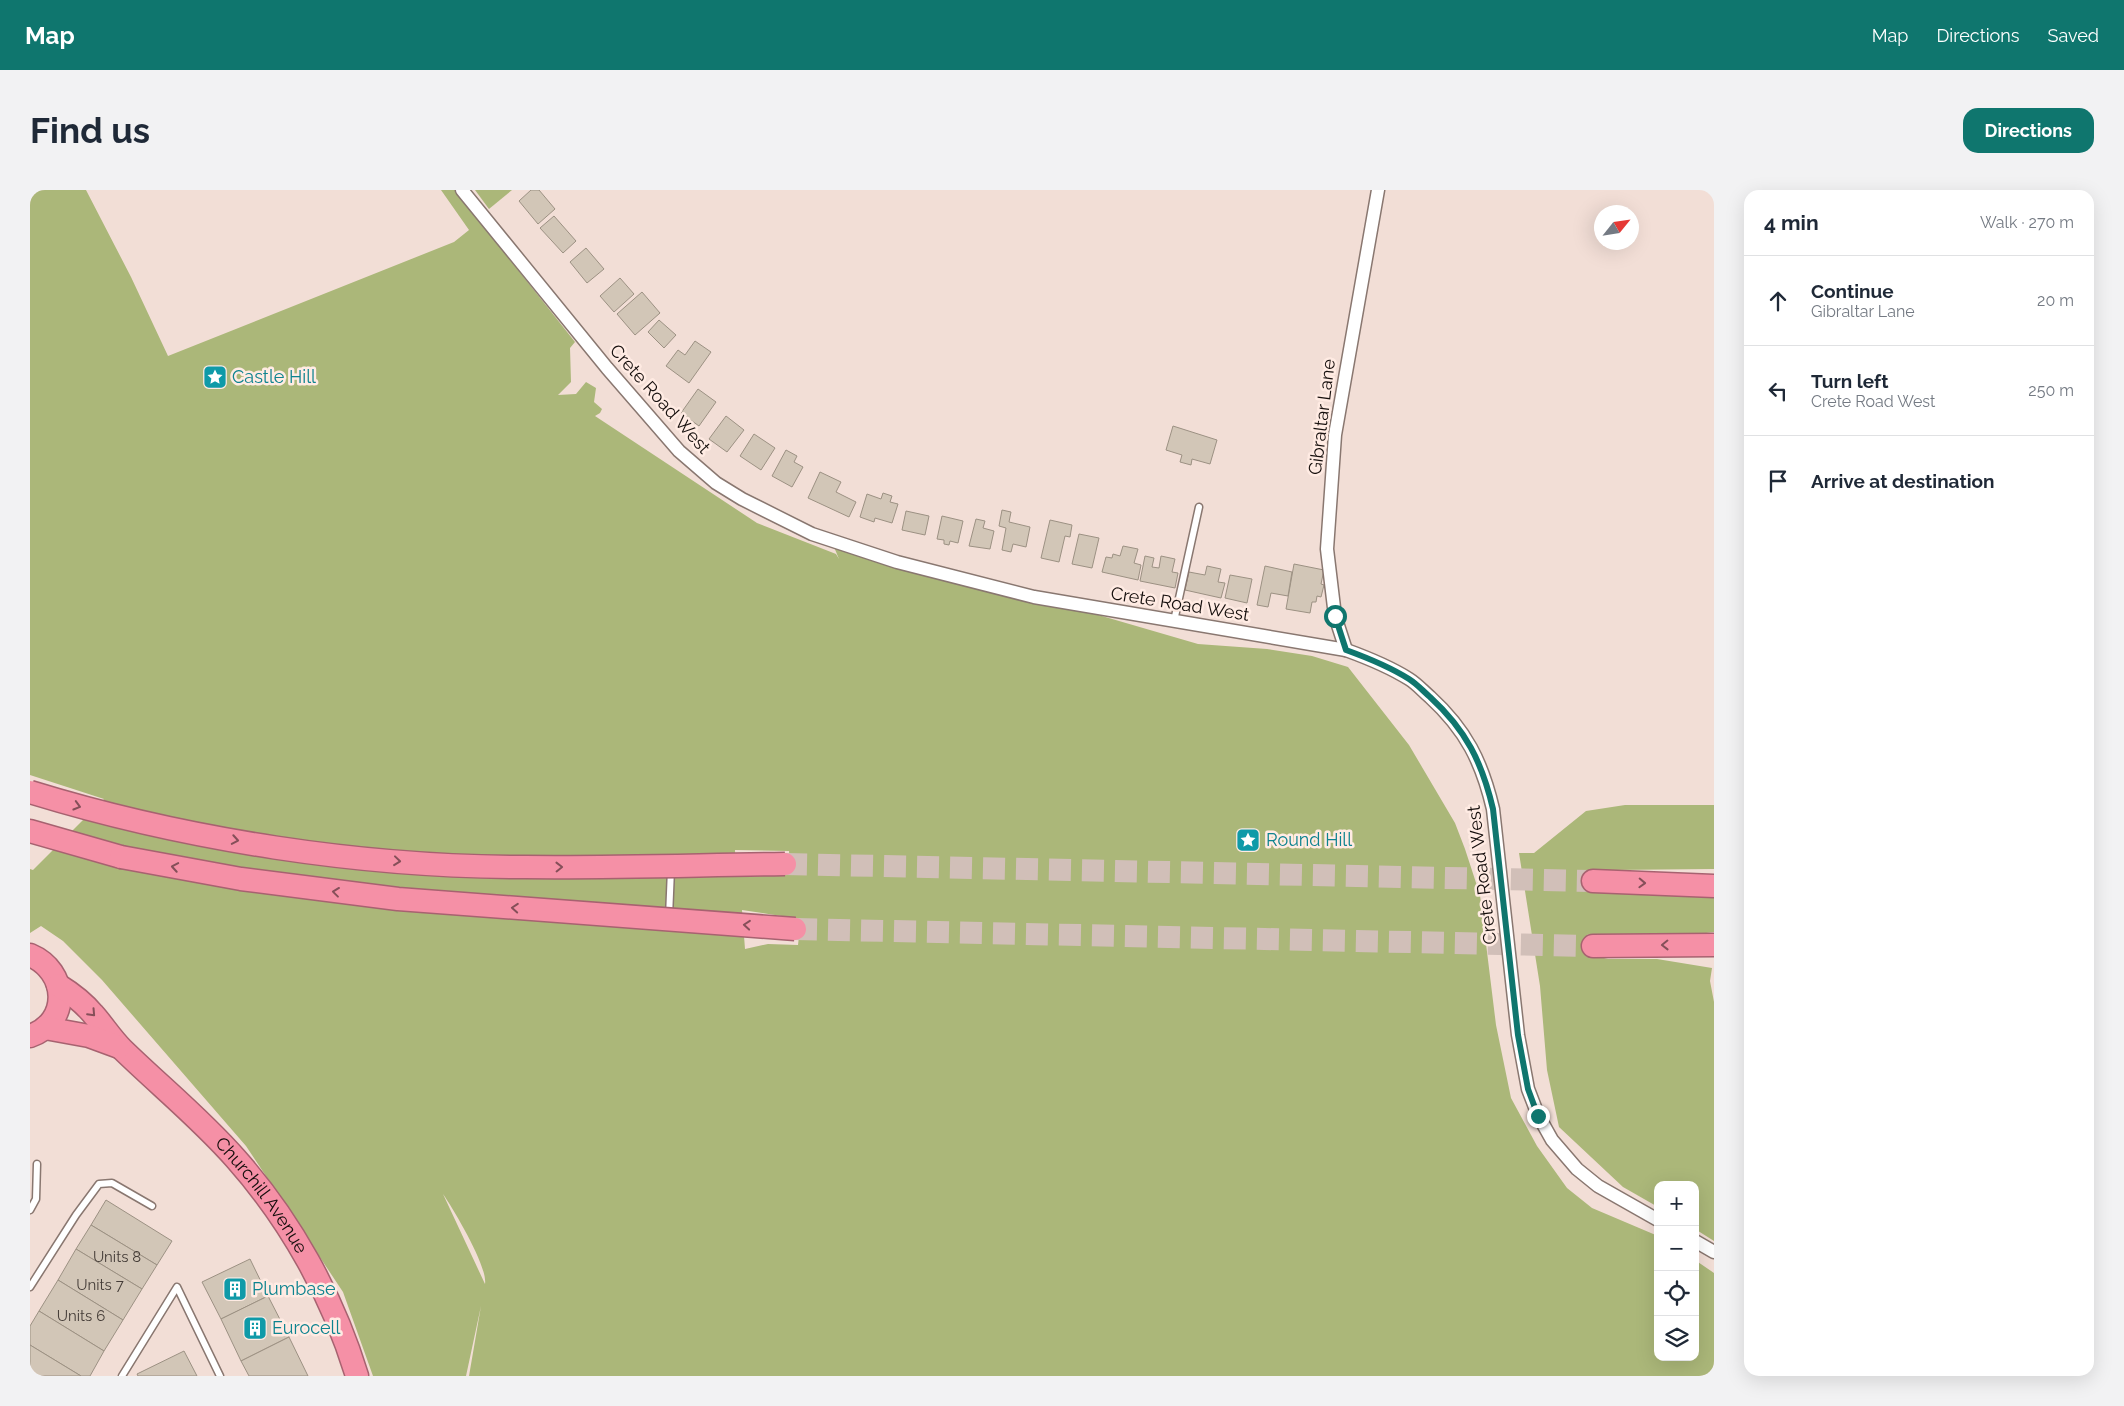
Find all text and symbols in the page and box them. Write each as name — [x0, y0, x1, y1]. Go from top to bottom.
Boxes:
text: Map — [25, 21, 75, 50]
text: Map — [1872, 25, 1908, 46]
text: Directions — [1936, 25, 2020, 46]
text: Saved — [2048, 25, 2099, 46]
button: Directions — [1963, 108, 2094, 153]
text: Find us — [30, 110, 150, 151]
north arrow — [1594, 205, 1639, 250]
text: 4 min — [1764, 210, 1819, 235]
text: Walk · 270 m — [1980, 213, 2074, 232]
text: Continue — [1811, 280, 1894, 302]
icon: ahead — [1764, 287, 1792, 315]
text: 20 m — [2037, 291, 2074, 310]
text: Gibraltar Lane — [1811, 302, 1915, 321]
street label: Crete Road West — [606, 340, 715, 458]
street label: Gibraltar Lane — [1304, 357, 1339, 476]
place icon: Castle Hill — [202, 364, 228, 390]
place label: Castle Hill — [232, 366, 316, 387]
text: Turn left — [1811, 370, 1888, 392]
icon: left — [1764, 377, 1792, 405]
text: 250 m — [2028, 381, 2074, 400]
text: Crete Road West — [1811, 392, 1935, 411]
icon: arrive — [1764, 467, 1792, 495]
text: Arrive at destination — [1811, 470, 1995, 492]
street label: Crete Road West — [1109, 582, 1251, 625]
route start — [1324, 605, 1347, 628]
one-way arrow — [72, 801, 80, 811]
street label: Crete Road West — [1463, 804, 1500, 946]
place icon: Round Hill — [1235, 827, 1261, 853]
place label: Round Hill — [1266, 829, 1352, 850]
one-way arrow — [231, 835, 240, 845]
one-way arrow — [393, 855, 401, 866]
one-way arrow — [171, 862, 180, 873]
one-way arrow — [556, 862, 563, 872]
one-way arrow — [1638, 877, 1646, 888]
one-way arrow — [331, 887, 339, 898]
one-way arrow — [511, 902, 519, 913]
one-way arrow — [743, 919, 751, 930]
one-way arrow — [1661, 940, 1669, 950]
one-way arrow — [86, 1007, 95, 1016]
route end — [1527, 1105, 1550, 1128]
street label: Churchill Avenue — [211, 1132, 313, 1257]
map controls — [1654, 1181, 1699, 1361]
button: + — [1654, 1181, 1699, 1226]
button: − — [1654, 1226, 1699, 1271]
house number: Units 8 — [93, 1248, 141, 1266]
button: locate — [1654, 1271, 1699, 1316]
house number: Units 7 — [76, 1276, 124, 1294]
building icon: Plumbase — [222, 1276, 248, 1302]
place label: Plumbase — [252, 1278, 336, 1299]
house number: Units 6 — [57, 1307, 105, 1325]
building icon: Eurocell — [242, 1315, 268, 1341]
button: layers — [1654, 1316, 1699, 1361]
place label: Eurocell — [272, 1317, 340, 1338]

